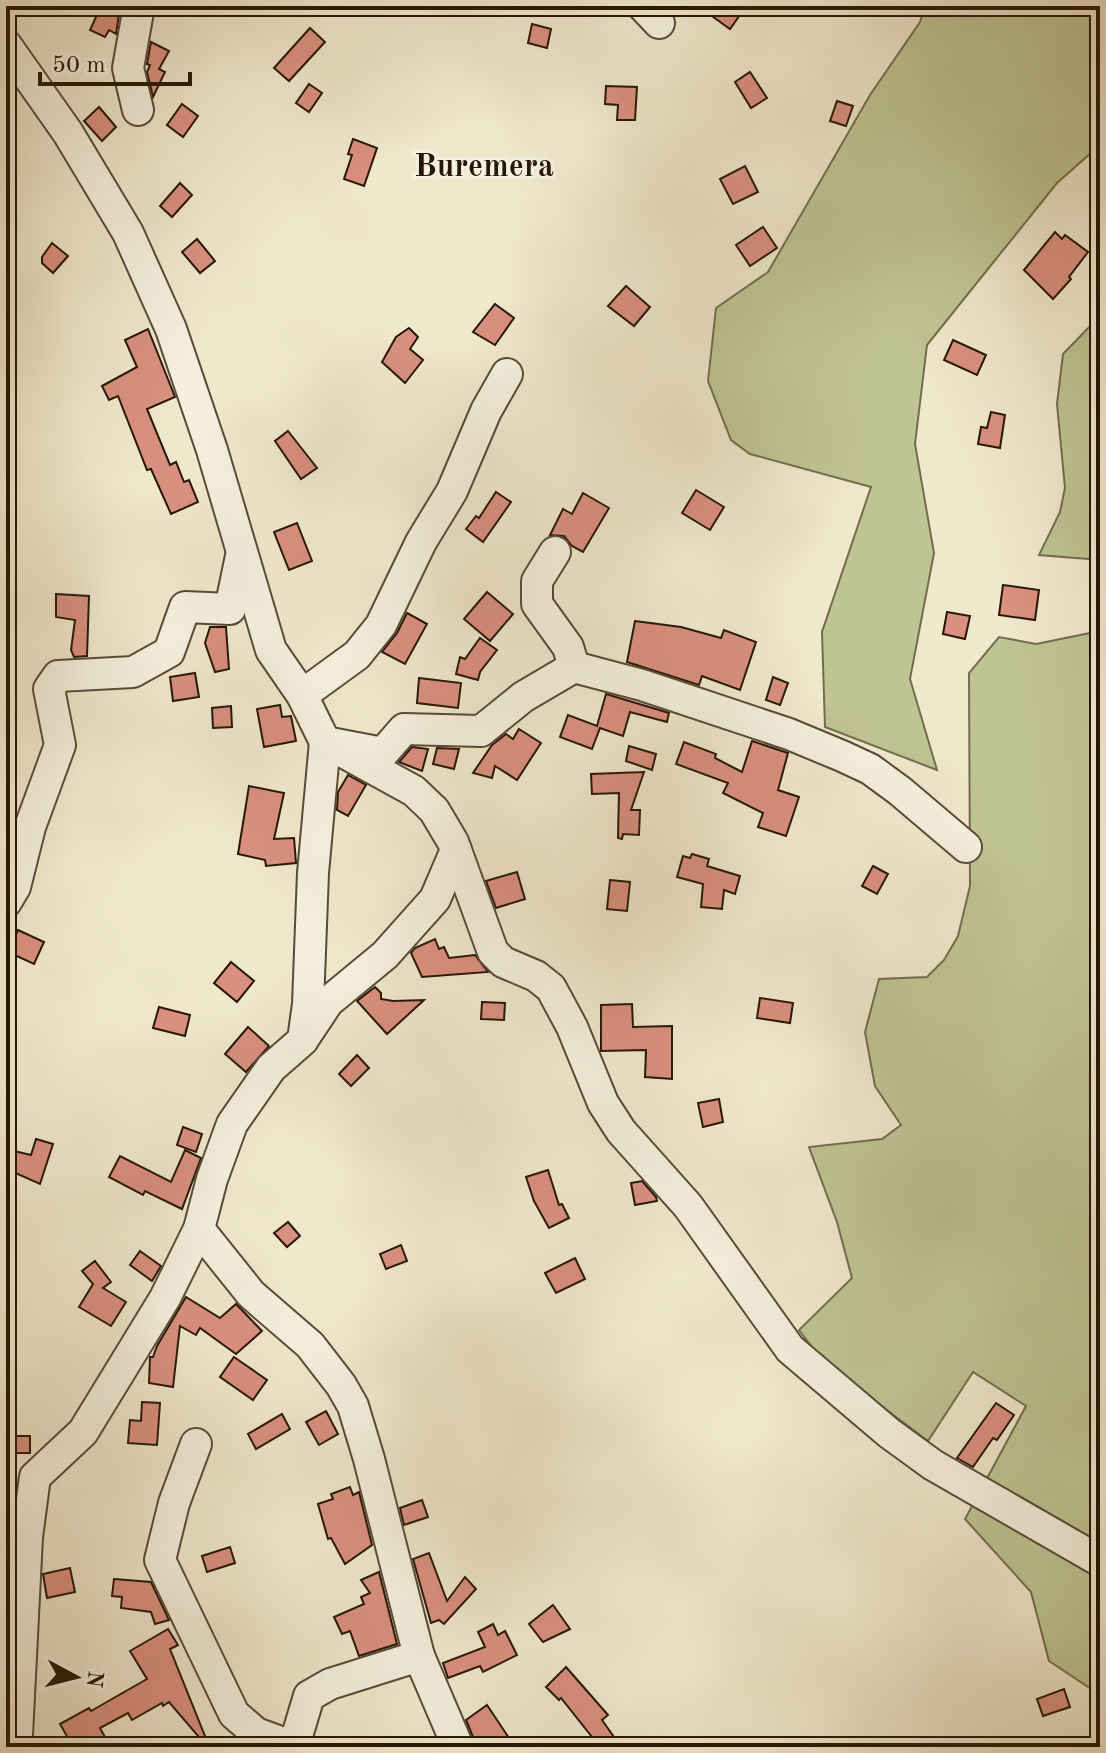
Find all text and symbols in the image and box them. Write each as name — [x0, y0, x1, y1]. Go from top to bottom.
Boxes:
scale bar — [40, 36, 190, 86]
text: 50 m — [52, 54, 106, 78]
district label: Buremera — [414, 152, 554, 184]
north arrow — [36, 1637, 116, 1717]
text: N — [82, 1670, 106, 1689]

